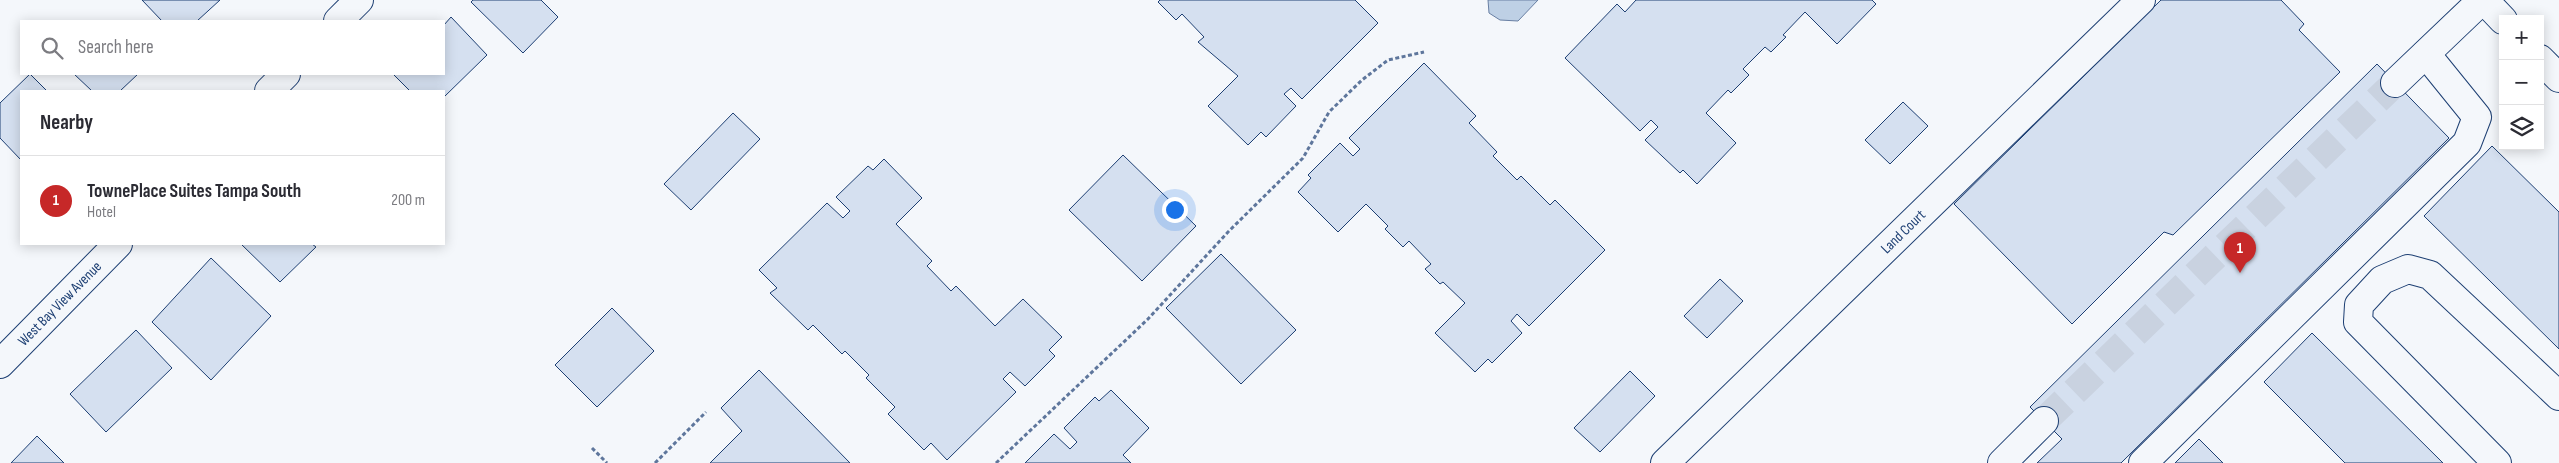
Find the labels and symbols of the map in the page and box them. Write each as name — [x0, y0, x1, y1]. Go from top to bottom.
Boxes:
your location — [1162, 197, 1188, 223]
street label: Land Court — [1877, 205, 1930, 258]
pin: 1 — [2224, 232, 2256, 273]
street label: West Bay View Avenue — [14, 257, 105, 350]

